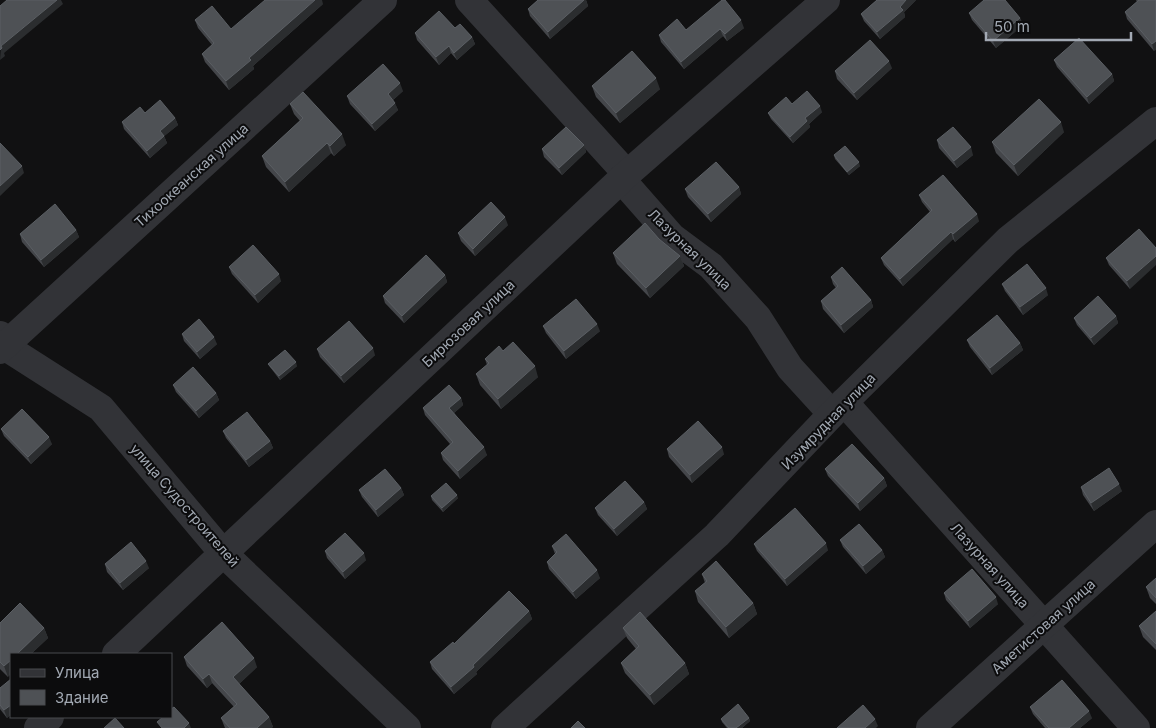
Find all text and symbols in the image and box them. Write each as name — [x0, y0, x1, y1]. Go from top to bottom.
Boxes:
scale bar — [986, 10, 1131, 42]
text: 50 m — [994, 17, 1030, 36]
street label: Тихоокеанская улица — [131, 119, 251, 231]
street label: Лазурная улица — [645, 205, 735, 293]
street label: Бирюзовая улица — [418, 276, 518, 370]
street label: Изумрудная улица — [777, 369, 879, 473]
street label: улица Судостроителей — [127, 440, 243, 570]
street label: Лазурная улица — [947, 519, 1033, 611]
street label: Аметистовая улица — [988, 575, 1098, 677]
legend — [10, 653, 172, 718]
text: Улица — [55, 663, 99, 682]
text: Здание — [55, 688, 109, 707]

